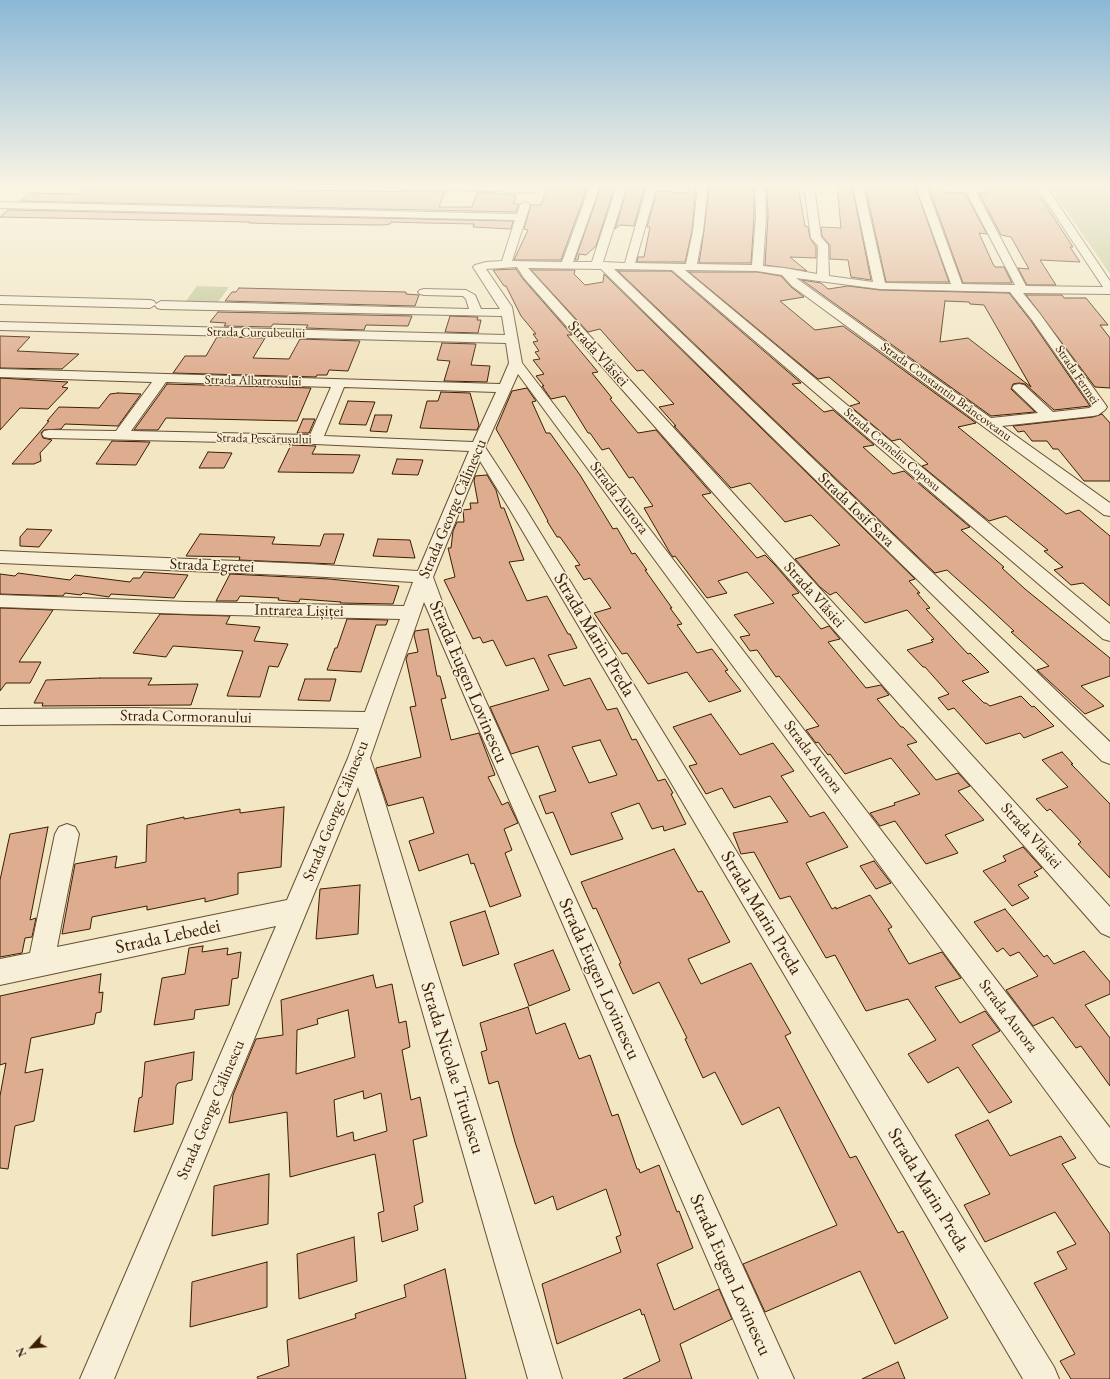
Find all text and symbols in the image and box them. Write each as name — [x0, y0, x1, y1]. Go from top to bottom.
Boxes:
street label: Strada Vlăsiei — [563, 317, 633, 391]
street label: Strada Curcubeului — [207, 324, 305, 342]
street label: Strada Constantin Brâncoveanu — [877, 339, 1015, 445]
street label: Strada Fermei — [1052, 342, 1102, 408]
street label: Strada Albatrosului — [204, 372, 302, 390]
street label: Strada Corneliu Coposu — [840, 405, 944, 495]
street label: Strada Pescărușului — [216, 430, 312, 448]
street label: Strada George Călinescu — [415, 436, 491, 582]
street label: Strada Aurora — [585, 458, 653, 538]
street label: Strada Iosif Sava — [814, 469, 898, 551]
street label: Strada Egretei — [169, 555, 255, 577]
street label: Strada Vlăsiei — [779, 558, 849, 632]
street label: Strada Marin Preda — [548, 569, 640, 701]
street label: Strada Eugen Lovinescu — [423, 597, 513, 767]
street label: Intrarea Lișiței — [254, 601, 344, 621]
street label: Strada Cormoranului — [120, 706, 252, 728]
street label: Strada Aurora — [779, 717, 847, 797]
street label: Strada George Călinescu — [299, 738, 373, 884]
street label: Strada Vlăsiei — [996, 799, 1066, 873]
street label: Strada Marin Preda — [715, 847, 807, 979]
street label: Strada Eugen Lovinescu — [553, 895, 645, 1063]
street label: Strada Lebedei — [113, 915, 223, 959]
street label: Strada Aurora — [974, 976, 1042, 1056]
street label: Strada Nicolae Titulescu — [415, 979, 489, 1157]
street label: Strada George Călinescu — [173, 1037, 249, 1183]
street label: Strada Marin Preda — [882, 1124, 974, 1256]
street label: Strada Eugen Lovinescu — [684, 1191, 776, 1359]
north arrow — [12, 1327, 52, 1367]
text: N — [13, 1345, 29, 1359]

